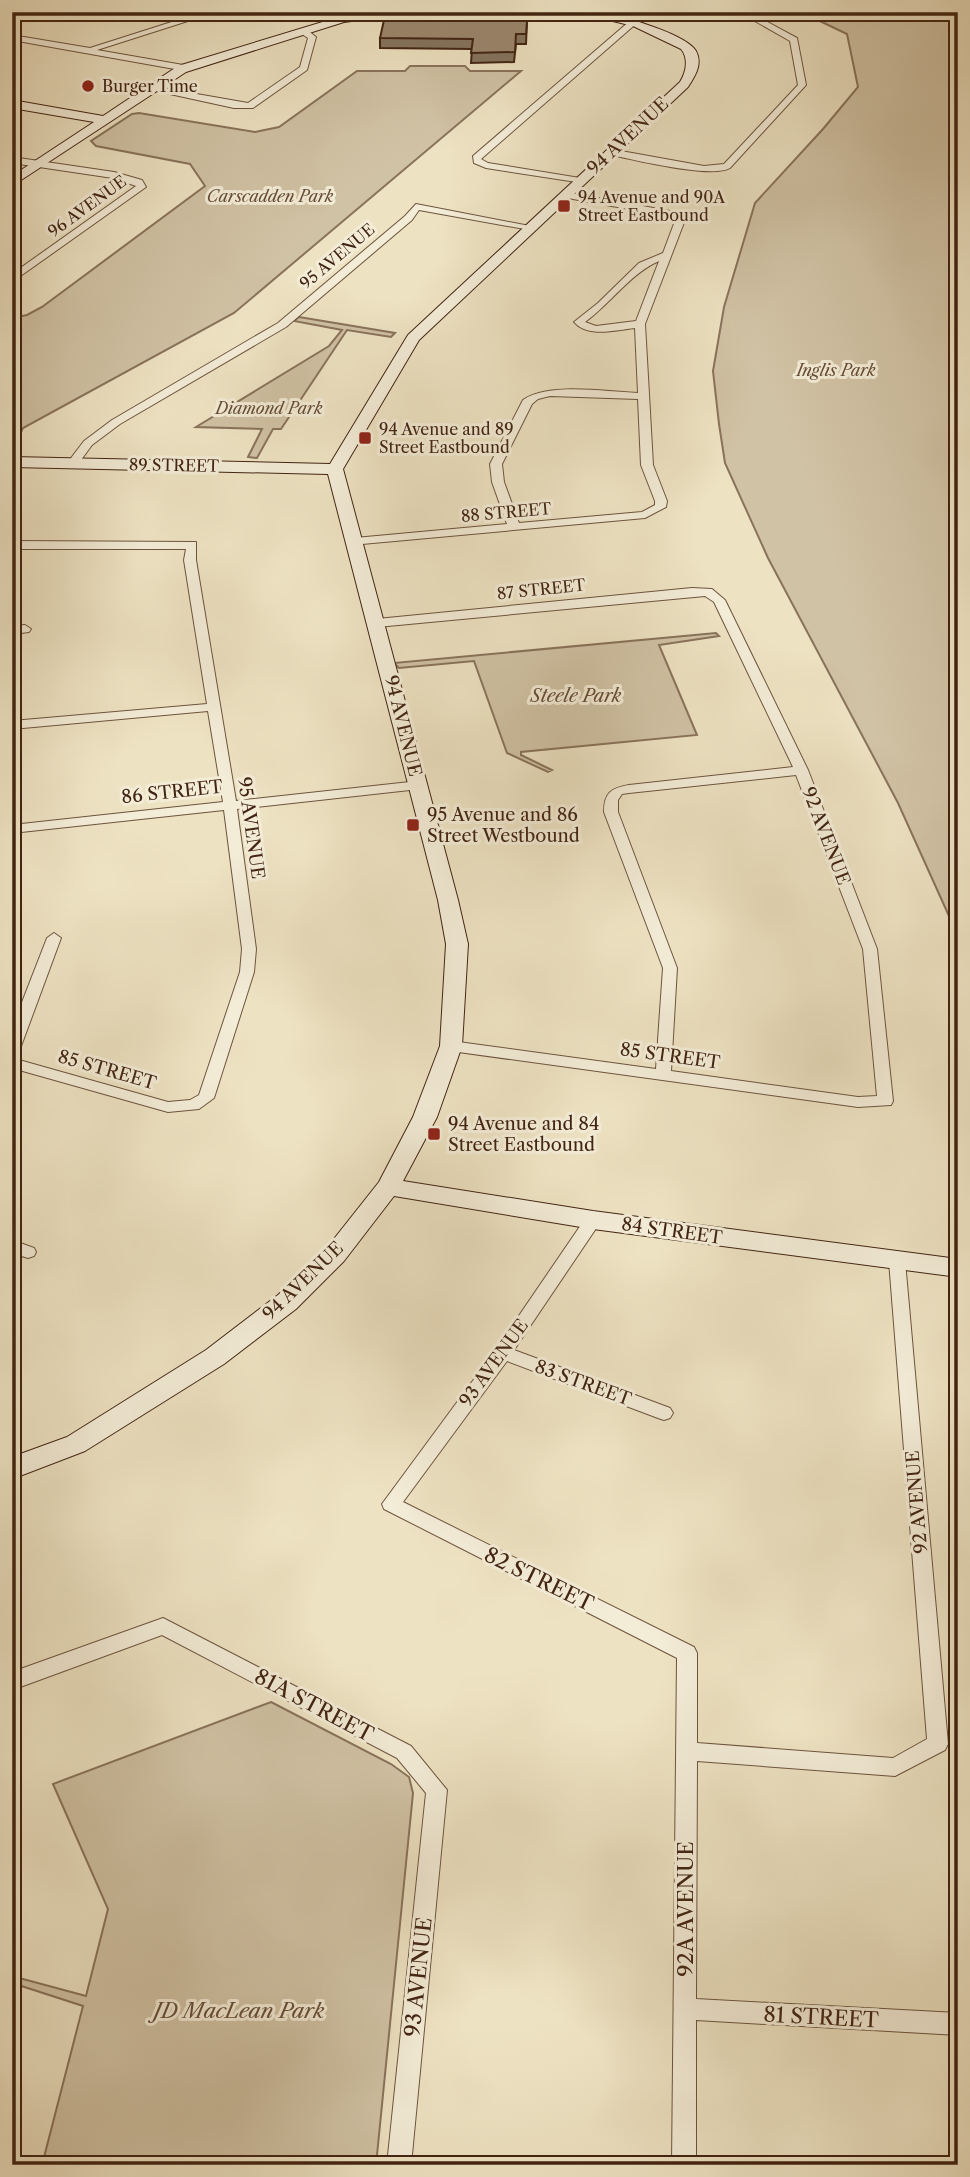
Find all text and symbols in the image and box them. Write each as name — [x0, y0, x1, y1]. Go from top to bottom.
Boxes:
place label: Burger Time — [102, 76, 198, 96]
marker: Burger Time — [80, 78, 96, 94]
street label: 94 AVENUE — [583, 93, 673, 179]
street label: 96 AVENUE — [44, 171, 130, 241]
park label: Carscadden Park — [207, 186, 334, 206]
place label: 94 Avenue and 90A Street Eastbound — [578, 187, 726, 225]
marker: 94 Avenue and 90A Street Eastbound — [556, 198, 572, 214]
street label: 95 AVENUE — [296, 219, 378, 293]
park label: Inglis Park — [794, 360, 876, 380]
park label: Diamond Park — [214, 398, 323, 418]
place label: 94 Avenue and 89 Street Eastbound — [379, 419, 514, 457]
marker: 94 Avenue and 89 Street Eastbound — [357, 430, 373, 446]
street label: 89 STREET — [129, 454, 219, 476]
street label: 88 STREET — [460, 498, 552, 526]
street label: 87 STREET — [496, 574, 586, 604]
street label: 94 AVENUE — [380, 673, 426, 779]
park label: Steele Park — [530, 685, 622, 707]
street label: 86 STREET — [120, 776, 224, 808]
street label: 95 AVENUE — [233, 776, 269, 880]
street label: 92 AVENUE — [797, 784, 855, 888]
place label: 95 Avenue and 86 Street Westbound — [427, 804, 580, 847]
marker: 95 Avenue and 86 Street Westbound — [405, 817, 421, 833]
street label: 85 STREET — [618, 1038, 722, 1074]
street label: 85 STREET — [55, 1046, 159, 1095]
place label: 94 Avenue and 84 Street Eastbound — [448, 1113, 599, 1156]
marker: 94 Avenue and 84 Street Eastbound — [426, 1126, 442, 1142]
street label: 84 STREET — [620, 1213, 724, 1249]
street label: 94 AVENUE — [258, 1237, 348, 1325]
street label: 93 AVENUE — [455, 1315, 533, 1411]
street label: 83 STREET — [532, 1355, 635, 1411]
street label: 92 AVENUE — [902, 1450, 932, 1554]
street label: 82 STREET — [480, 1542, 598, 1616]
street label: 81A STREET — [250, 1663, 378, 1747]
street label: 92A AVENUE — [673, 1841, 698, 1977]
street label: 93 AVENUE — [399, 1916, 437, 2038]
park label: JD MacLean Park — [148, 1998, 324, 2023]
street label: 81 STREET — [763, 2002, 879, 2033]

